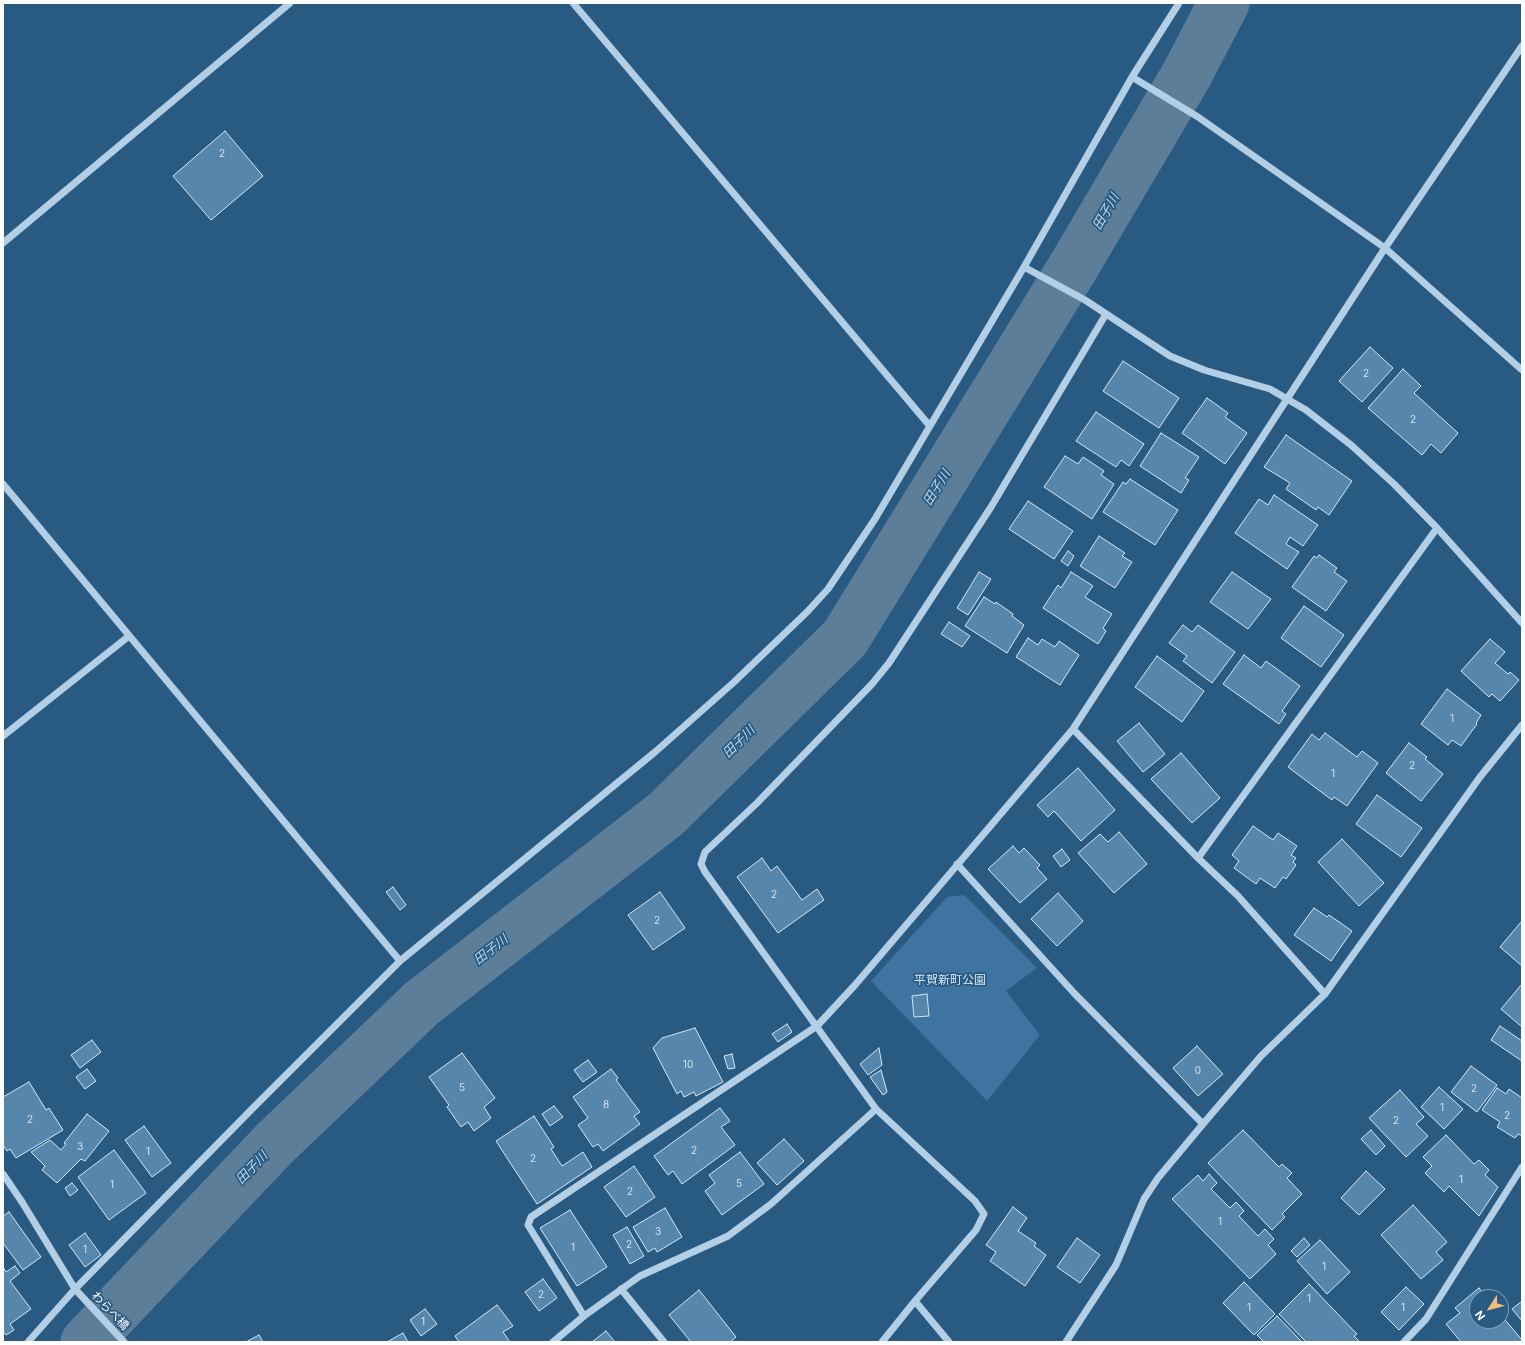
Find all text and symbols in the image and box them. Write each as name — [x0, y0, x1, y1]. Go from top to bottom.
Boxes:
house number: 2 — [219, 148, 225, 160]
water label: 田子川 — [1089, 191, 1123, 233]
house number: 2 — [1363, 368, 1369, 380]
house number: 2 — [1410, 414, 1416, 426]
water label: 田子川 — [920, 467, 954, 509]
house number: 1 — [1450, 713, 1454, 725]
water label: 田子川 — [720, 723, 758, 761]
house number: 2 — [1409, 760, 1415, 772]
house number: 1 — [1331, 768, 1335, 780]
house number: 2 — [771, 889, 777, 901]
house number: 2 — [654, 915, 660, 927]
water label: 田子川 — [471, 932, 511, 968]
park label: 平賀新町公園 — [914, 973, 986, 987]
house number: 10 — [683, 1059, 693, 1071]
house number: 0 — [1195, 1065, 1201, 1077]
house number: 5 — [459, 1082, 465, 1094]
house number: 2 — [1471, 1083, 1477, 1095]
house number: 8 — [603, 1099, 609, 1111]
house number: 1 — [1440, 1102, 1444, 1114]
house number: 2 — [1504, 1110, 1510, 1122]
house number: 2 — [27, 1114, 33, 1126]
house number: 2 — [1393, 1115, 1399, 1127]
house number: 3 — [77, 1141, 83, 1153]
house number: 2 — [691, 1145, 697, 1157]
house number: 1 — [146, 1146, 150, 1158]
water label: 田子川 — [233, 1149, 271, 1187]
house number: 2 — [530, 1153, 536, 1165]
house number: 1 — [1459, 1174, 1463, 1186]
house number: 5 — [736, 1178, 742, 1190]
house number: 1 — [110, 1179, 114, 1191]
house number: 2 — [627, 1186, 633, 1198]
house number: 1 — [1218, 1216, 1222, 1228]
house number: 3 — [655, 1226, 661, 1238]
house number: 2 — [626, 1239, 632, 1251]
house number: 1 — [571, 1242, 575, 1254]
house number: 1 — [83, 1244, 87, 1256]
house number: 1 — [1322, 1261, 1326, 1273]
street label: わらべ橋 — [88, 1289, 132, 1333]
house number: 2 — [538, 1289, 544, 1301]
north arrow — [1469, 1289, 1509, 1329]
house number: 1 — [1307, 1293, 1311, 1305]
house number: 1 — [1247, 1302, 1251, 1314]
house number: 1 — [1401, 1302, 1405, 1314]
text: N — [1472, 1308, 1488, 1323]
house number: 1 — [421, 1316, 425, 1328]

